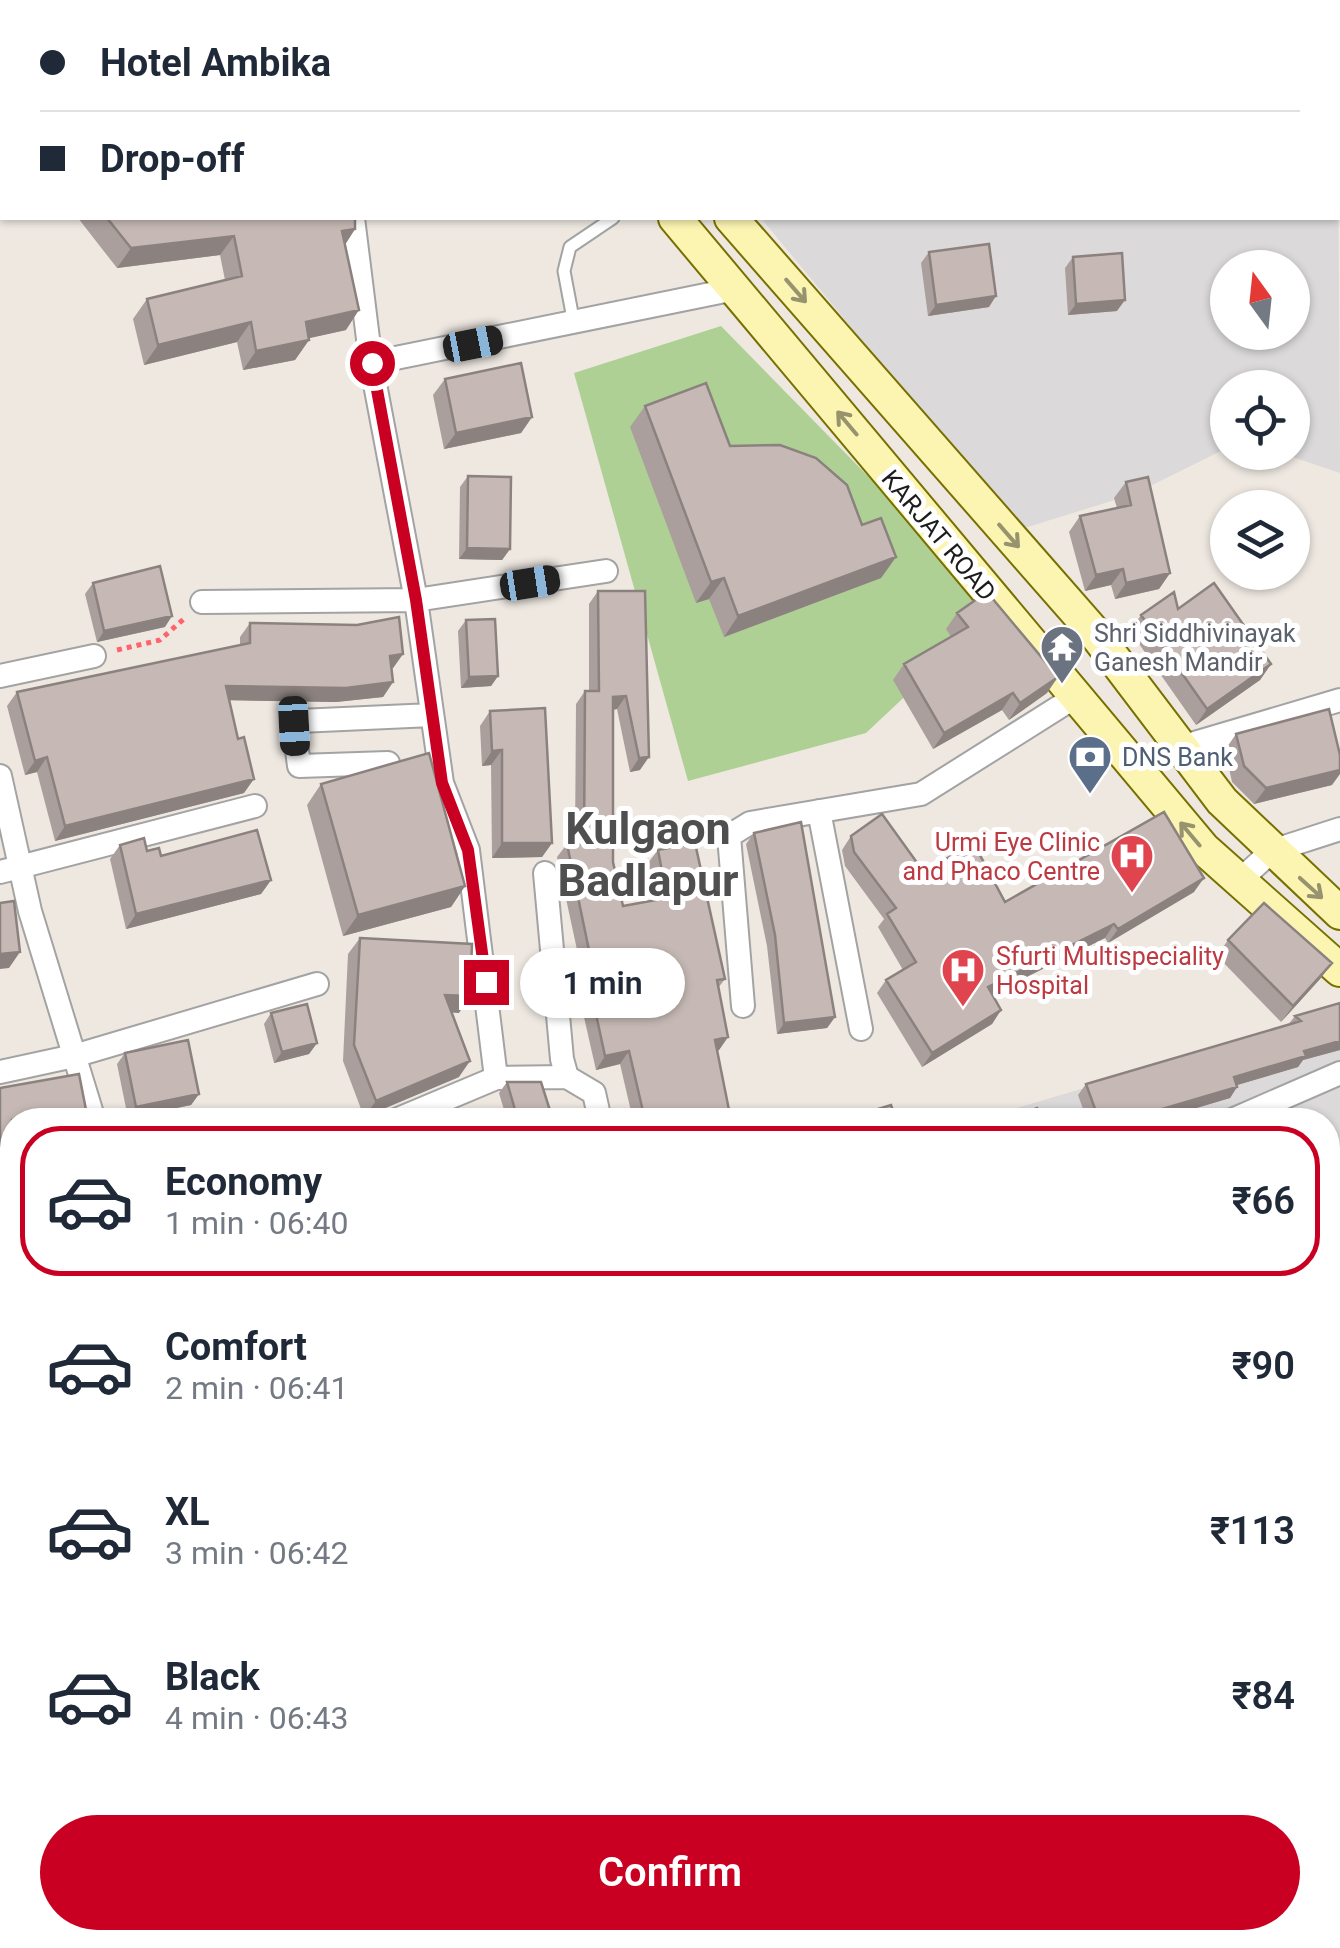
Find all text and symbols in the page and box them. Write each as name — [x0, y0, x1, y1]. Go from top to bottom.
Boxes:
text: Hotel Ambika — [100, 41, 331, 85]
text: Drop-off — [100, 137, 245, 181]
north arrow — [1210, 250, 1310, 350]
map controls — [1210, 250, 1310, 590]
one-way arrow — [784, 278, 807, 303]
car — [441, 324, 505, 364]
route start — [350, 341, 395, 386]
button: locate — [1210, 370, 1310, 470]
one-way arrow — [836, 411, 858, 437]
street label: KARJAT ROAD — [876, 464, 1002, 606]
button: layers — [1210, 490, 1310, 590]
one-way arrow — [998, 522, 1020, 548]
car — [498, 563, 562, 603]
place label: Shri Siddhivinayak Ganesh Mandir — [1094, 619, 1296, 677]
temple icon: Shri Siddhivinayak Ganesh Mandir — [1039, 624, 1085, 685]
car — [277, 695, 311, 757]
bank icon: DNS Bank — [1067, 734, 1113, 795]
place label: DNS Bank — [1122, 743, 1233, 772]
district label: Kulgaon Badlapur — [557, 802, 739, 907]
one-way arrow — [1180, 821, 1202, 847]
place label: Urmi Eye Clinic and Phaco Centre — [903, 828, 1100, 886]
hospital icon: Urmi Eye Clinic and Phaco Centre — [1109, 833, 1155, 894]
one-way arrow — [1298, 877, 1323, 900]
place label: Sfurti Multispeciality Hospital — [996, 942, 1224, 1000]
callout: 1 min — [521, 947, 686, 1017]
hospital icon: Sfurti Multispeciality Hospital — [940, 947, 986, 1008]
route end — [464, 960, 509, 1005]
text: 1 min — [562, 964, 643, 1002]
icon: car — [45, 1156, 135, 1246]
text: Economy — [165, 1160, 322, 1204]
text: ₹66 — [1232, 1179, 1295, 1223]
text: 1 min · 06:40 — [165, 1204, 348, 1242]
icon: car — [45, 1321, 135, 1411]
text: Comfort — [165, 1325, 307, 1369]
text: ₹90 — [1232, 1344, 1295, 1388]
text: 2 min · 06:41 — [165, 1369, 348, 1407]
icon: car — [45, 1486, 135, 1576]
text: XL — [165, 1490, 210, 1534]
text: ₹113 — [1210, 1509, 1295, 1553]
text: 3 min · 06:42 — [165, 1534, 348, 1572]
icon: car — [45, 1651, 135, 1741]
text: Black — [165, 1655, 260, 1699]
text: ₹84 — [1232, 1674, 1295, 1718]
text: 4 min · 06:43 — [165, 1699, 348, 1737]
button: Confirm — [40, 1815, 1300, 1930]

